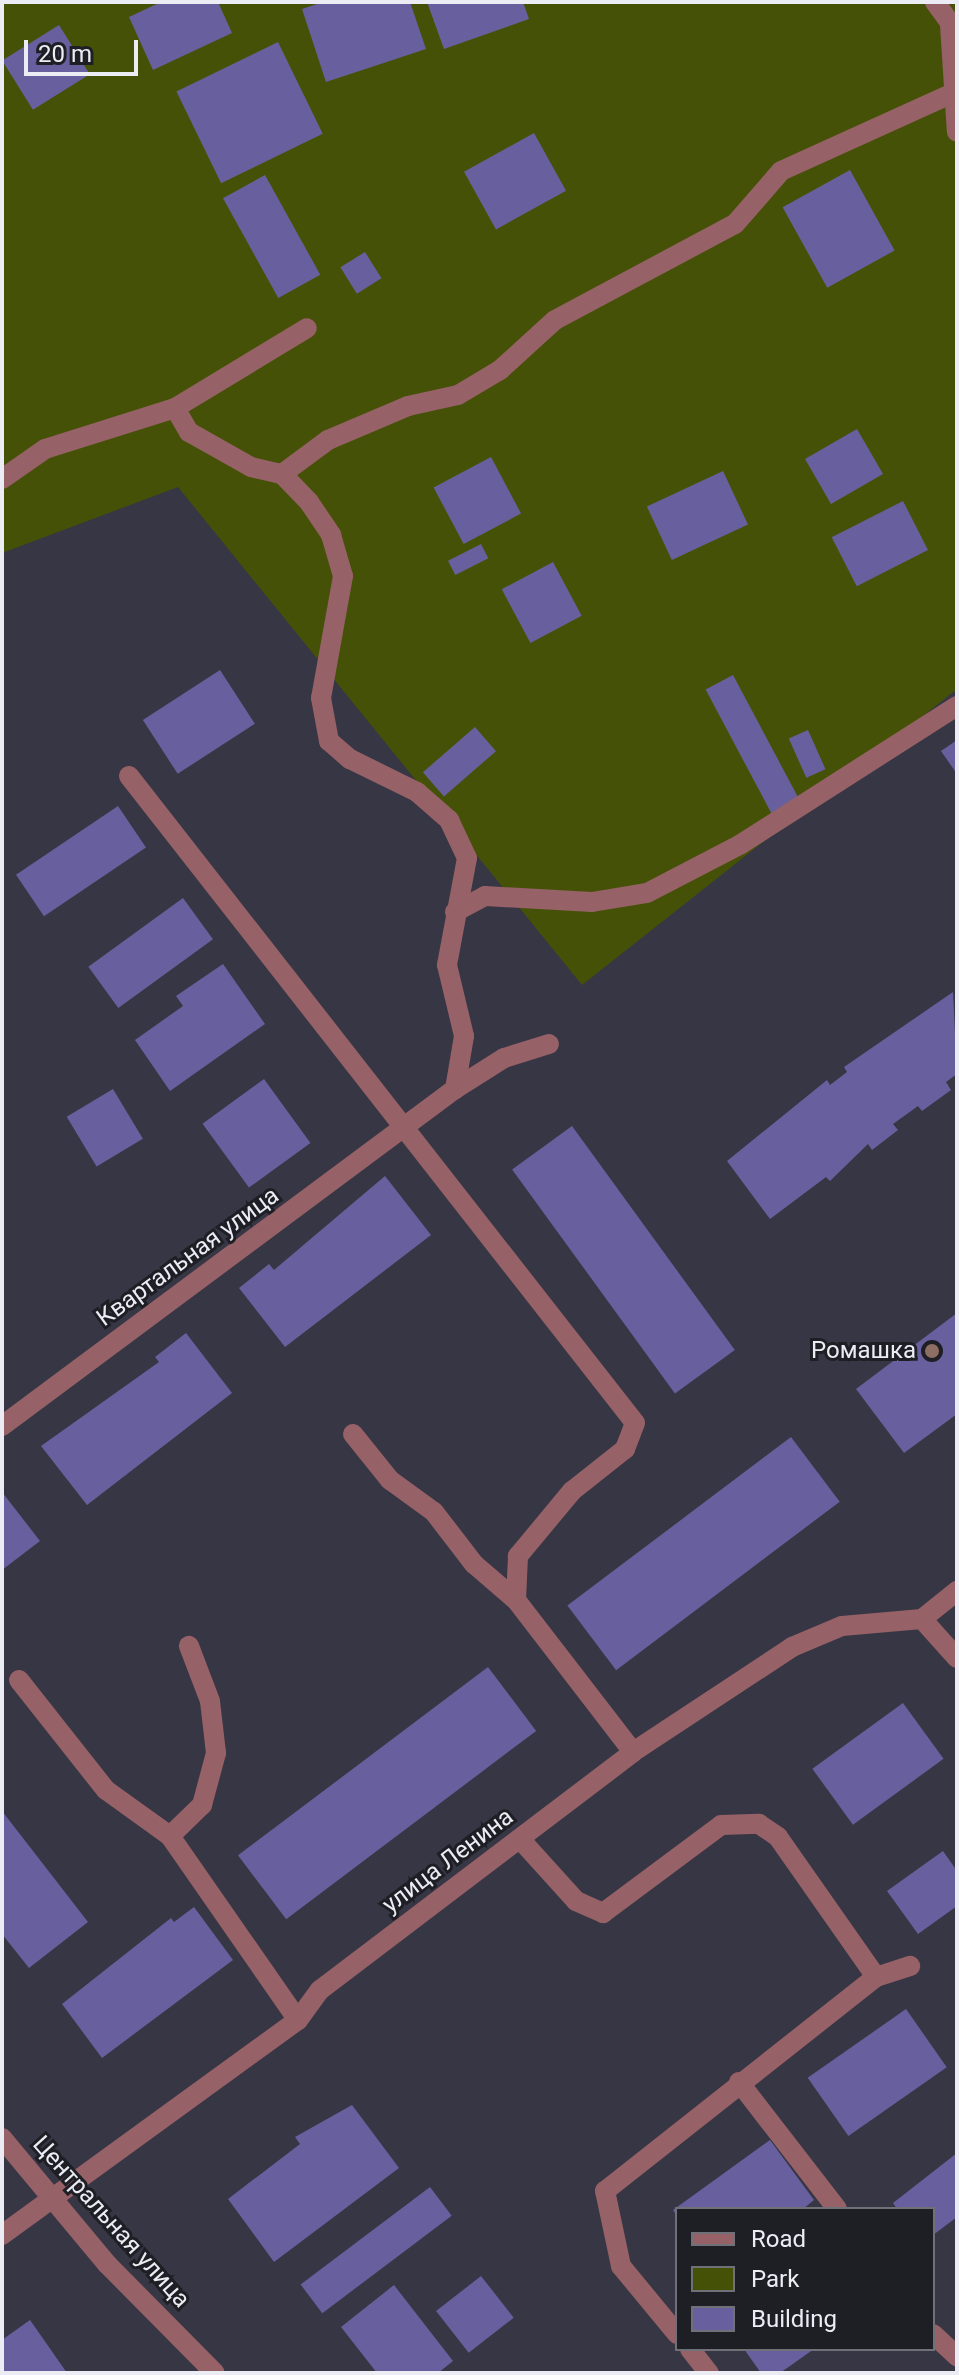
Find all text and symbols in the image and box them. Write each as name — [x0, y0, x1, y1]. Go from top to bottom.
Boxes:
scale bar — [28, 24, 142, 74]
text: 20 m — [38, 40, 92, 68]
street label: Квартальная улица — [91, 1181, 285, 1333]
place label: Ромашка — [811, 1337, 916, 1365]
marker: Ромашка — [923, 1342, 941, 1360]
street label: улица Ленина — [377, 1803, 519, 1919]
street label: Центральная улица — [26, 2130, 196, 2314]
legend — [675, 2207, 935, 2351]
text: Road — [751, 2225, 806, 2253]
text: Park — [751, 2265, 799, 2293]
text: Building — [751, 2305, 837, 2333]

